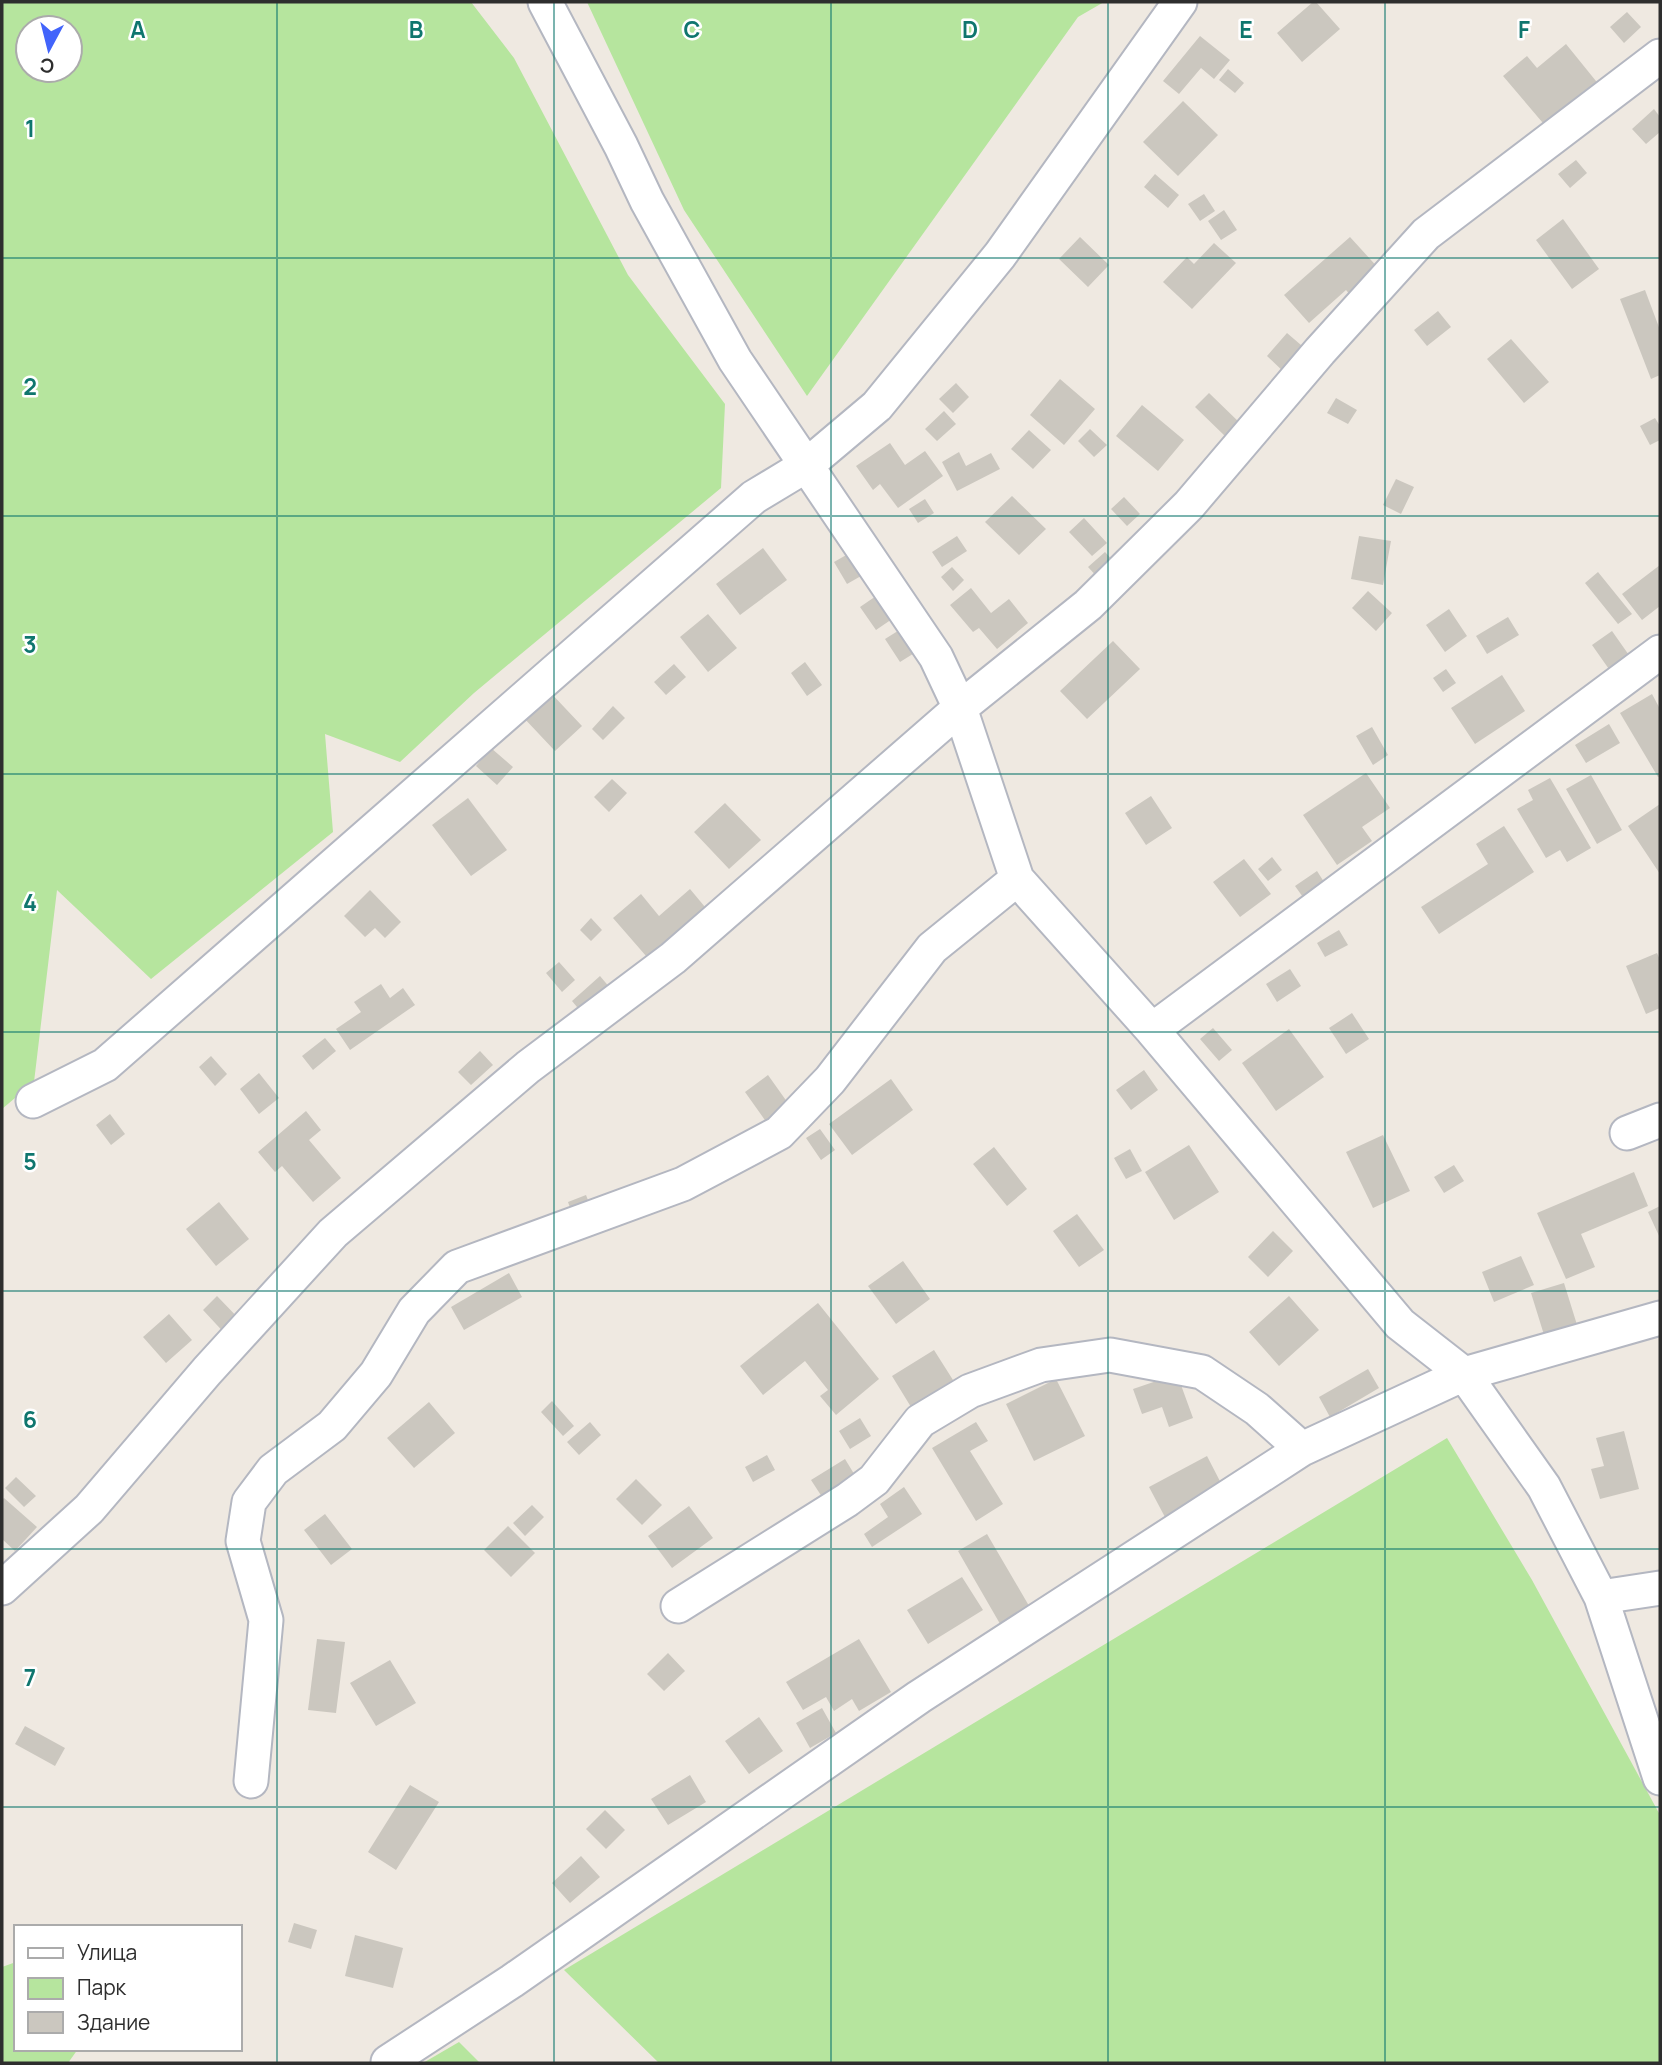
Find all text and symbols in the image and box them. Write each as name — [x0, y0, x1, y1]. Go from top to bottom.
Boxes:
text: A — [130, 13, 146, 45]
text: B — [409, 13, 423, 45]
text: C — [684, 13, 701, 45]
text: D — [962, 13, 978, 45]
text: E — [1239, 13, 1253, 45]
text: F — [1518, 13, 1530, 45]
north arrow — [14, 14, 84, 84]
text: С — [38, 52, 55, 80]
text: 1 — [25, 112, 35, 144]
text: 2 — [23, 370, 37, 402]
text: 3 — [23, 628, 37, 660]
text: 4 — [23, 886, 37, 918]
text: 5 — [23, 1145, 37, 1177]
text: 6 — [23, 1403, 37, 1435]
text: 7 — [24, 1661, 36, 1693]
legend — [14, 1925, 242, 2051]
text: Улица — [77, 1938, 137, 1966]
text: Парк — [77, 1973, 127, 2001]
text: Здание — [77, 2008, 150, 2036]

